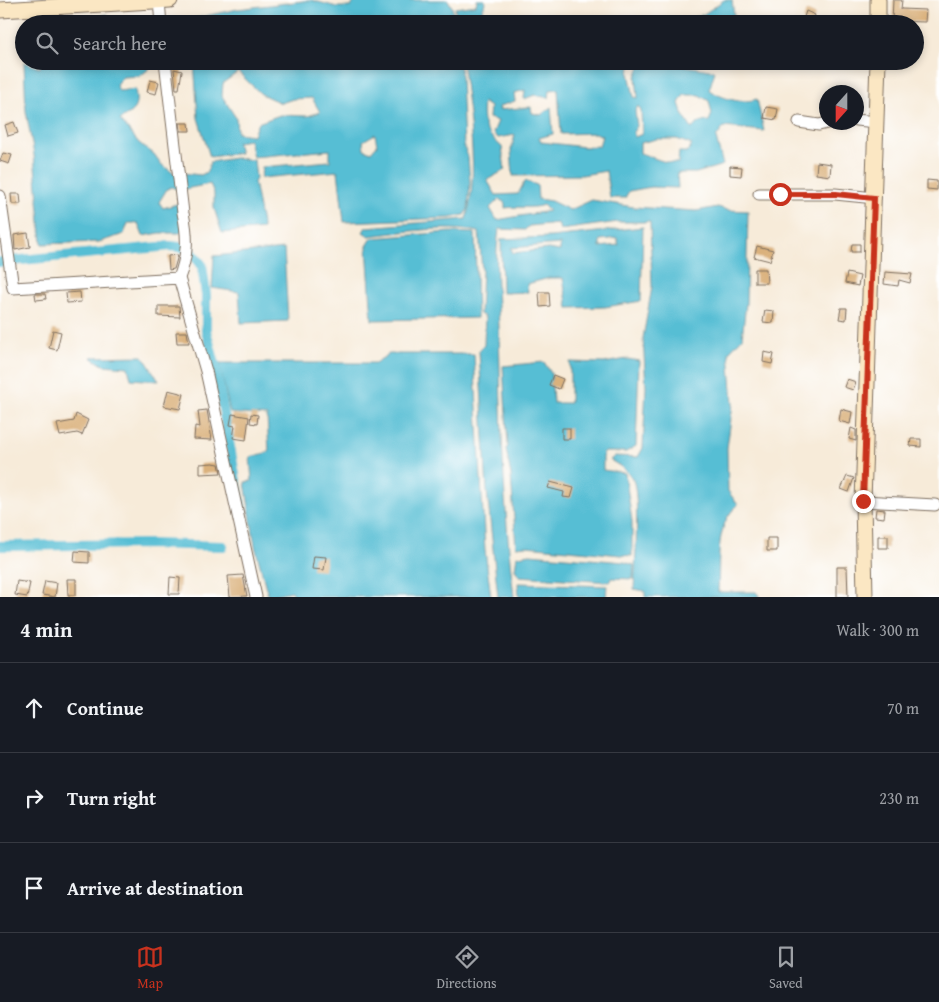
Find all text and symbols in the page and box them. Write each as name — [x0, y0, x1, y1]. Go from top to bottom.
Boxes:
search box — [15, 15, 924, 70]
icon: search — [33, 29, 61, 57]
text: Search here — [73, 29, 167, 57]
north arrow — [819, 85, 864, 130]
route start — [769, 183, 792, 206]
route end — [852, 490, 875, 513]
text: 4 min — [20, 614, 72, 645]
text: Walk · 300 m — [836, 618, 919, 642]
icon: ahead — [20, 694, 48, 722]
text: Continue — [67, 694, 144, 722]
text: 70 m — [887, 696, 919, 720]
icon: right — [20, 784, 48, 812]
text: Turn right — [67, 784, 156, 812]
text: 230 m — [879, 786, 919, 810]
icon: arrive — [20, 874, 48, 902]
text: Arrive at destination — [67, 874, 243, 902]
tab: Map — [136, 943, 164, 993]
tab: Directions — [436, 943, 497, 993]
tab: Saved — [769, 943, 803, 993]

